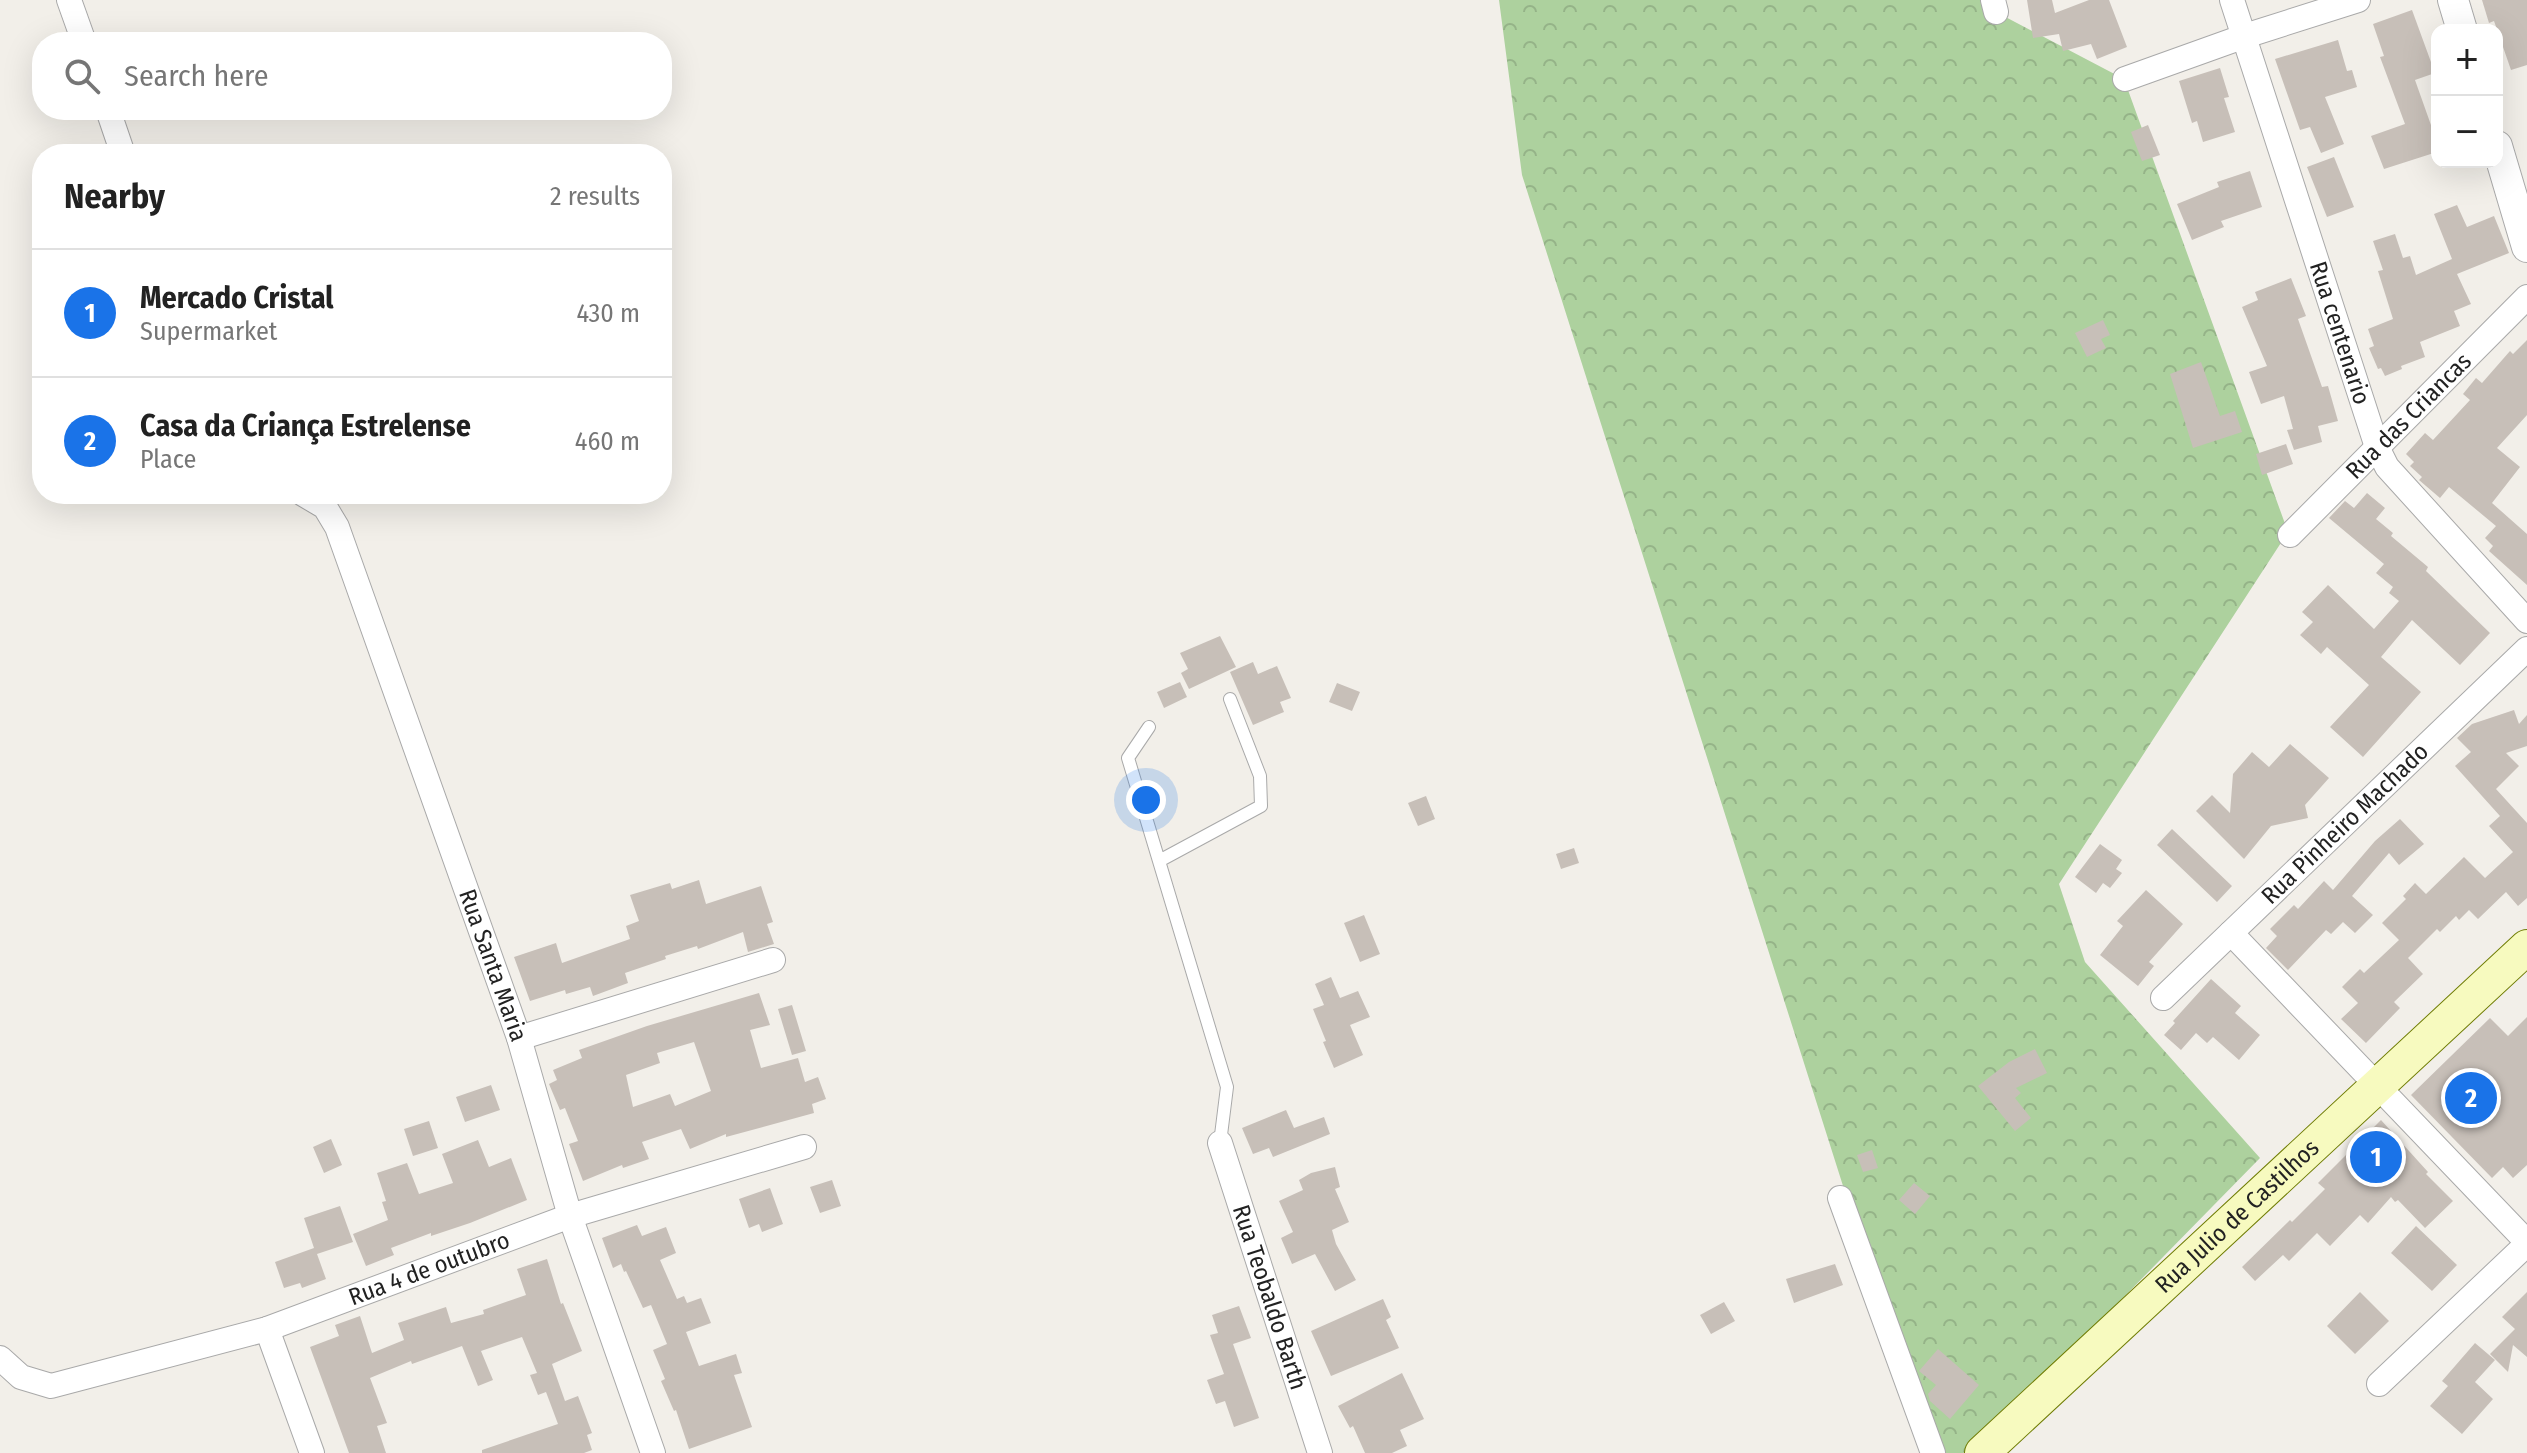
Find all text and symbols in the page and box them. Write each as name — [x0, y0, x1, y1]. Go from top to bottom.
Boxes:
map controls — [2431, 24, 2503, 168]
button: + — [2431, 24, 2503, 96]
search box — [32, 32, 672, 120]
icon: search — [60, 54, 104, 98]
text: Search here — [124, 58, 269, 94]
button: − — [2431, 96, 2503, 168]
text: Nearby — [64, 176, 165, 217]
text: 2 results — [550, 181, 640, 212]
street label: Rua centenario — [2304, 258, 2376, 408]
text: Mercado Cristal — [140, 280, 334, 316]
text: 1 — [85, 298, 96, 329]
text: 430 m — [576, 298, 640, 329]
text: Supermarket — [140, 316, 277, 347]
street label: Rua das Criancas — [2340, 347, 2477, 485]
text: Casa da Criança Estrelense — [140, 408, 471, 444]
text: 2 — [84, 426, 96, 457]
text: 460 m — [575, 426, 640, 457]
text: Place — [140, 444, 196, 475]
street label: Rua Pinheiro Machado — [2256, 737, 2434, 910]
your location — [1126, 780, 1166, 820]
street label: Rua Santa Maria — [453, 885, 533, 1045]
pin: 2 — [2445, 1068, 2497, 1128]
pin: 1 — [2350, 1127, 2402, 1187]
street label: Rua Julio de Castilhos — [2150, 1134, 2325, 1299]
street label: Rua Teobaldo Barth — [1227, 1201, 1313, 1393]
street label: Rua 4 de outubro — [345, 1226, 513, 1311]

